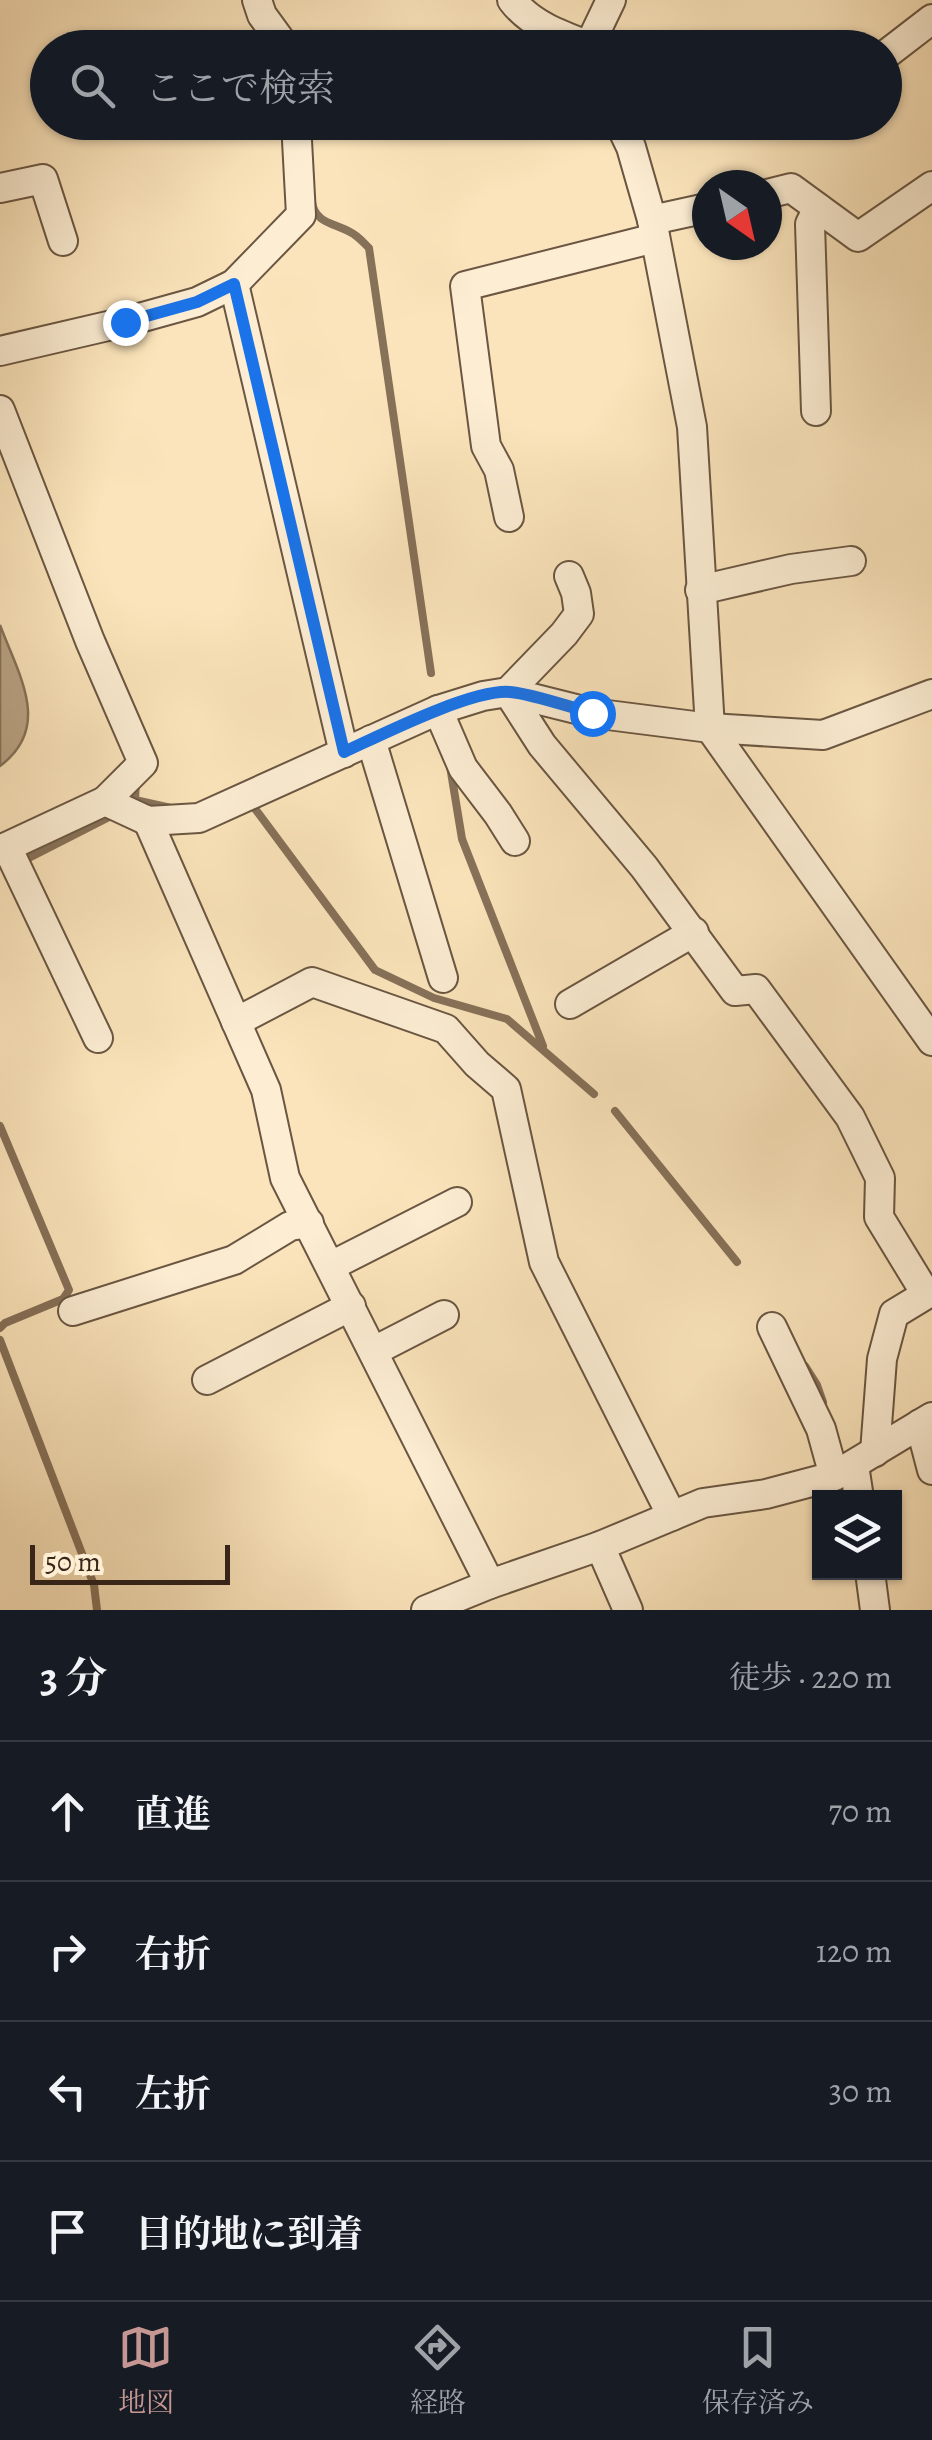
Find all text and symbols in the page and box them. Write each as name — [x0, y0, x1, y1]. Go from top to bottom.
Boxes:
search box — [30, 30, 902, 140]
icon: search — [65, 58, 120, 113]
text: ここで検索 — [145, 62, 335, 114]
north arrow — [692, 170, 782, 260]
route end — [103, 300, 149, 346]
route start — [570, 691, 616, 737]
map controls — [812, 1490, 902, 1580]
button: layers — [812, 1490, 902, 1580]
scale bar — [30, 1540, 230, 1584]
text: 50 m — [45, 1543, 101, 1581]
text: 3 分 — [40, 1649, 107, 1706]
text: 徒歩 · 220 m — [729, 1655, 892, 1699]
icon: ahead — [40, 1784, 95, 1839]
text: 直進 — [135, 1788, 211, 1840]
text: 70 m — [829, 1789, 892, 1833]
icon: right — [40, 1924, 95, 1979]
text: 右折 — [135, 1928, 211, 1980]
text: 120 m — [816, 1929, 892, 1973]
icon: left — [40, 2064, 95, 2119]
text: 左折 — [135, 2068, 211, 2120]
text: 30 m — [829, 2069, 892, 2113]
icon: arrive — [40, 2204, 95, 2259]
text: 目的地に到着 — [135, 2208, 363, 2260]
tab: 地図 — [118, 2320, 174, 2422]
tab: 経路 — [410, 2320, 466, 2422]
tab: 保存済み — [702, 2320, 814, 2422]

